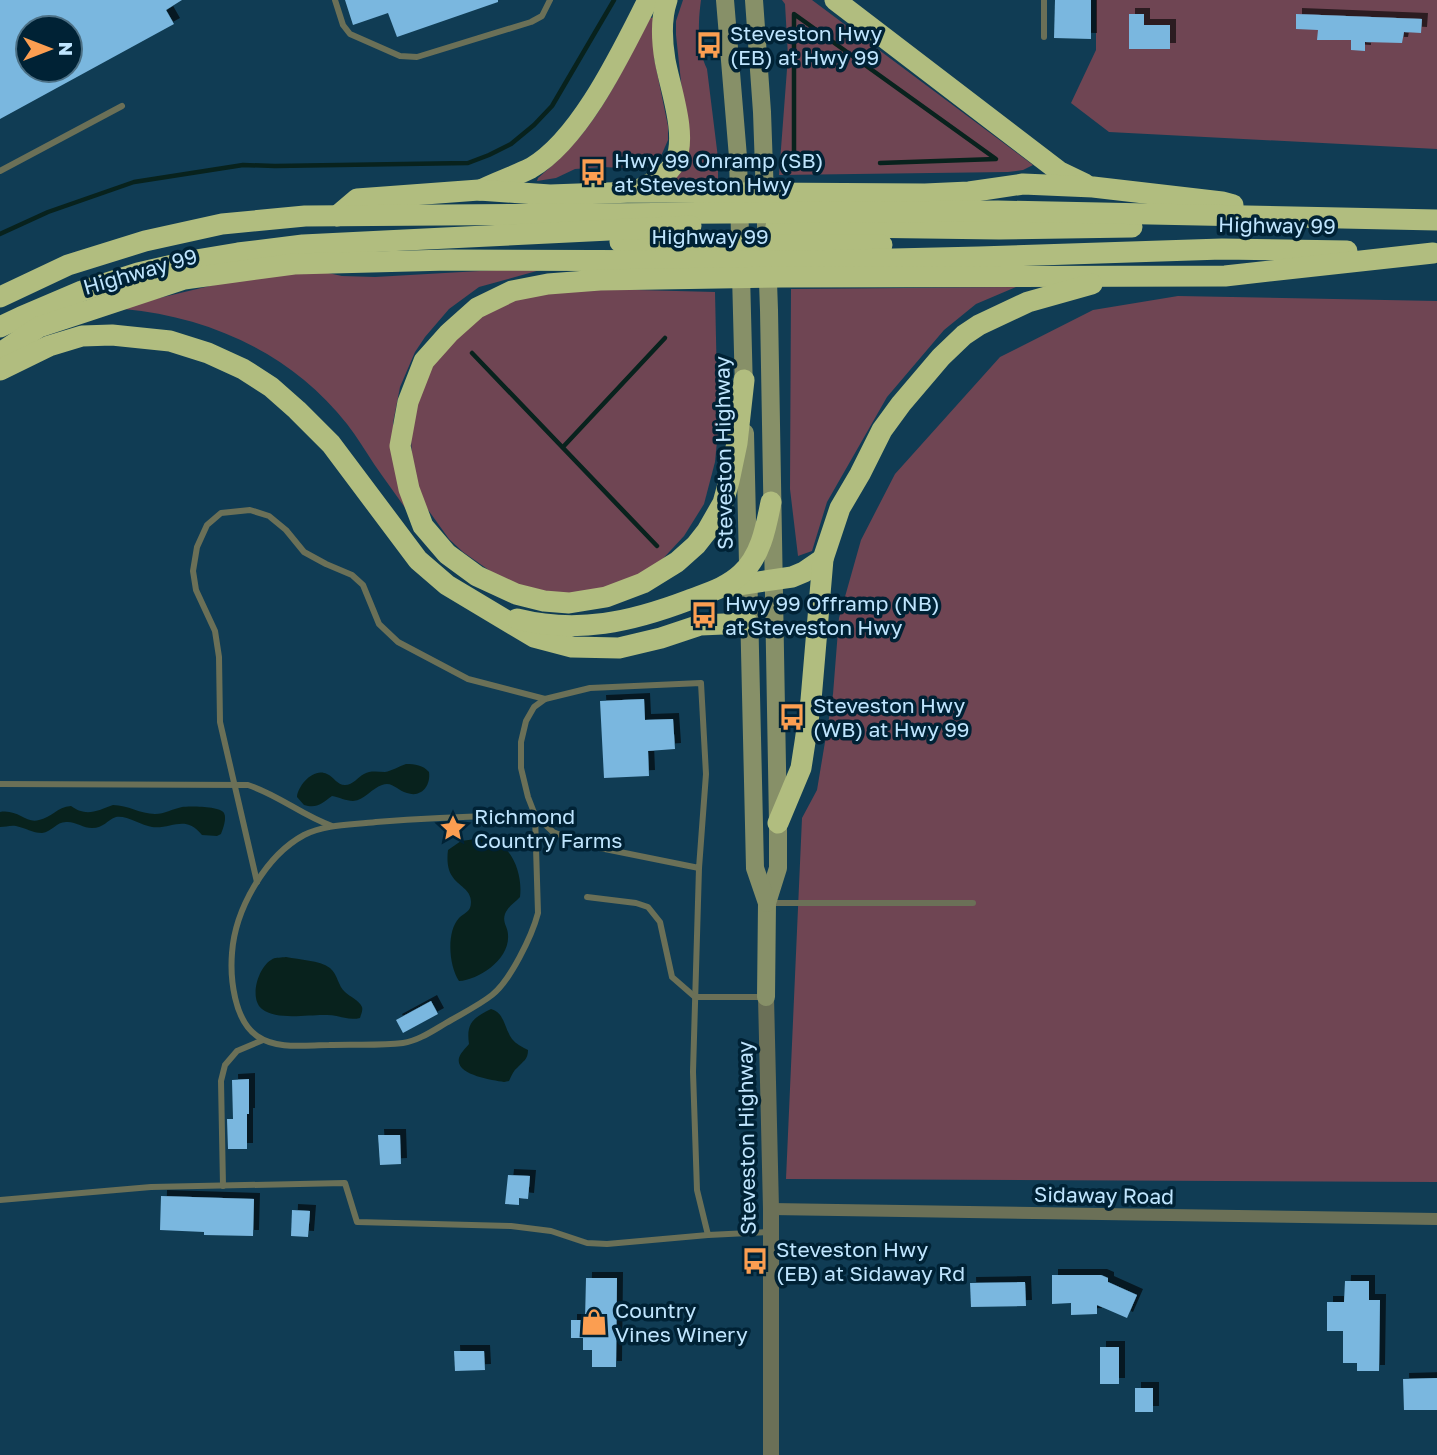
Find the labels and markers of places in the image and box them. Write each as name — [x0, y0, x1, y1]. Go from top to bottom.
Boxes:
place label: Steveston Hwy (EB) at Hwy 99 — [730, 20, 882, 70]
bus stop icon: Steveston Hwy (EB) at Hwy 99 — [694, 30, 724, 60]
place label: Hwy 99 Onramp (SB) at Steveston Hwy — [614, 147, 824, 197]
bus stop icon: Hwy 99 Onramp (SB) at Steveston Hwy — [578, 157, 608, 187]
place label: Hwy 99 Offramp (NB) at Steveston Hwy — [725, 590, 940, 640]
bus stop icon: Hwy 99 Offramp (NB) at Steveston Hwy — [689, 600, 719, 630]
place label: Steveston Hwy (WB) at Hwy 99 — [813, 692, 970, 742]
bus stop icon: Steveston Hwy (WB) at Hwy 99 — [777, 702, 807, 732]
place label: Richmond Country Farms — [474, 803, 622, 853]
place icon: Richmond Country Farms — [438, 813, 468, 843]
place label: Steveston Hwy (EB) at Sidaway Rd — [776, 1236, 965, 1286]
bus stop icon: Steveston Hwy (EB) at Sidaway Rd — [740, 1246, 770, 1276]
place label: Country Vines Winery — [615, 1297, 748, 1347]
shop icon: Country Vines Winery — [579, 1307, 609, 1337]

